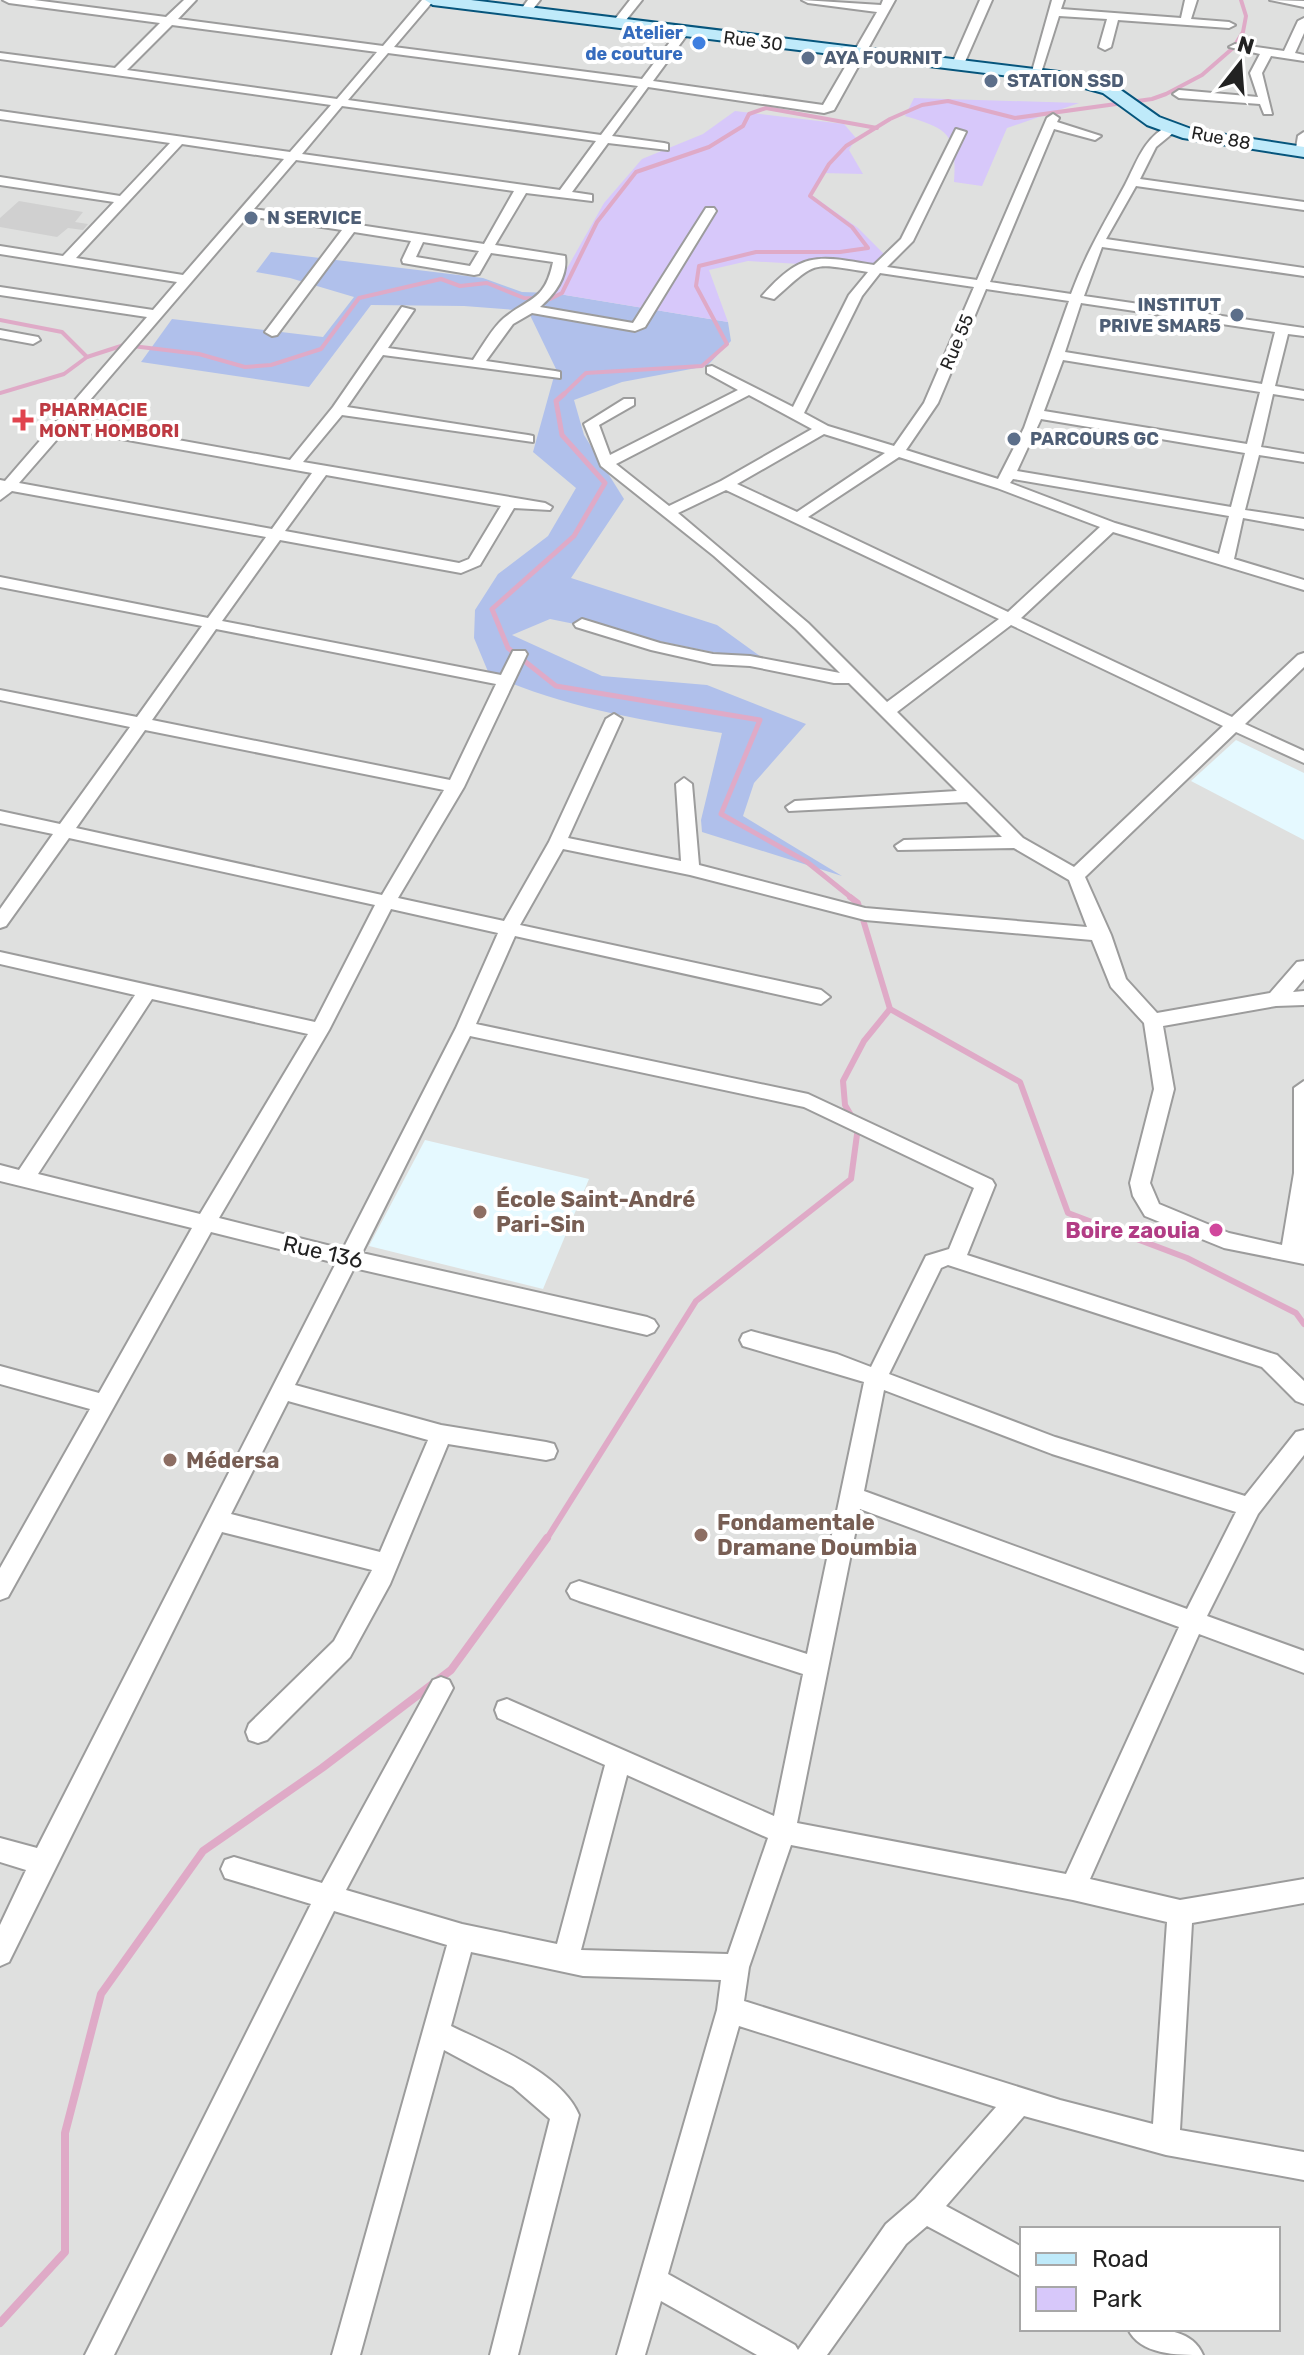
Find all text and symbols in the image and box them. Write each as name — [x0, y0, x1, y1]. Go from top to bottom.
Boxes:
place label: Atelier de couture — [585, 22, 683, 65]
north arrow — [1200, 24, 1280, 104]
street label: Rue 30 — [722, 26, 784, 56]
text: N — [1234, 30, 1257, 61]
marker: Atelier de couture — [690, 34, 708, 52]
place label: AYA FOURNIT — [824, 47, 942, 69]
marker: AYA FOURNIT — [799, 49, 817, 67]
place label: STATION SSD — [1007, 70, 1124, 92]
marker: STATION SSD — [982, 72, 1000, 90]
street label: Rue 88 — [1189, 121, 1253, 155]
place label: N SERVICE — [267, 207, 362, 229]
marker: N SERVICE — [242, 209, 260, 227]
place label: INSTITUT PRIVE SMAR5 — [1099, 294, 1221, 337]
marker: INSTITUT PRIVE SMAR5 — [1228, 306, 1246, 324]
street label: Rue 55 — [935, 311, 979, 373]
place label: PHARMACIE MONT HOMBORI — [39, 399, 179, 442]
marker: PHARMACIE MONT HOMBORI — [14, 411, 32, 429]
place label: PARCOURS GC — [1030, 428, 1159, 450]
marker: PARCOURS GC — [1005, 430, 1023, 448]
place label: École Saint-André Pari-Sin — [496, 1186, 695, 1238]
marker: École Saint-André Pari-Sin — [471, 1203, 489, 1221]
place label: Boire zaouia — [1065, 1217, 1200, 1244]
marker: Boire zaouia — [1207, 1221, 1225, 1239]
street label: Rue 136 — [280, 1230, 366, 1274]
place label: Médersa — [186, 1447, 279, 1474]
marker: Médersa — [161, 1451, 179, 1469]
place label: Fondamentale Dramane Doumbia — [717, 1509, 917, 1561]
marker: Fondamentale Dramane Doumbia — [692, 1526, 710, 1544]
legend — [1020, 2227, 1280, 2331]
text: Road — [1092, 2245, 1149, 2273]
text: Park — [1092, 2285, 1143, 2313]

